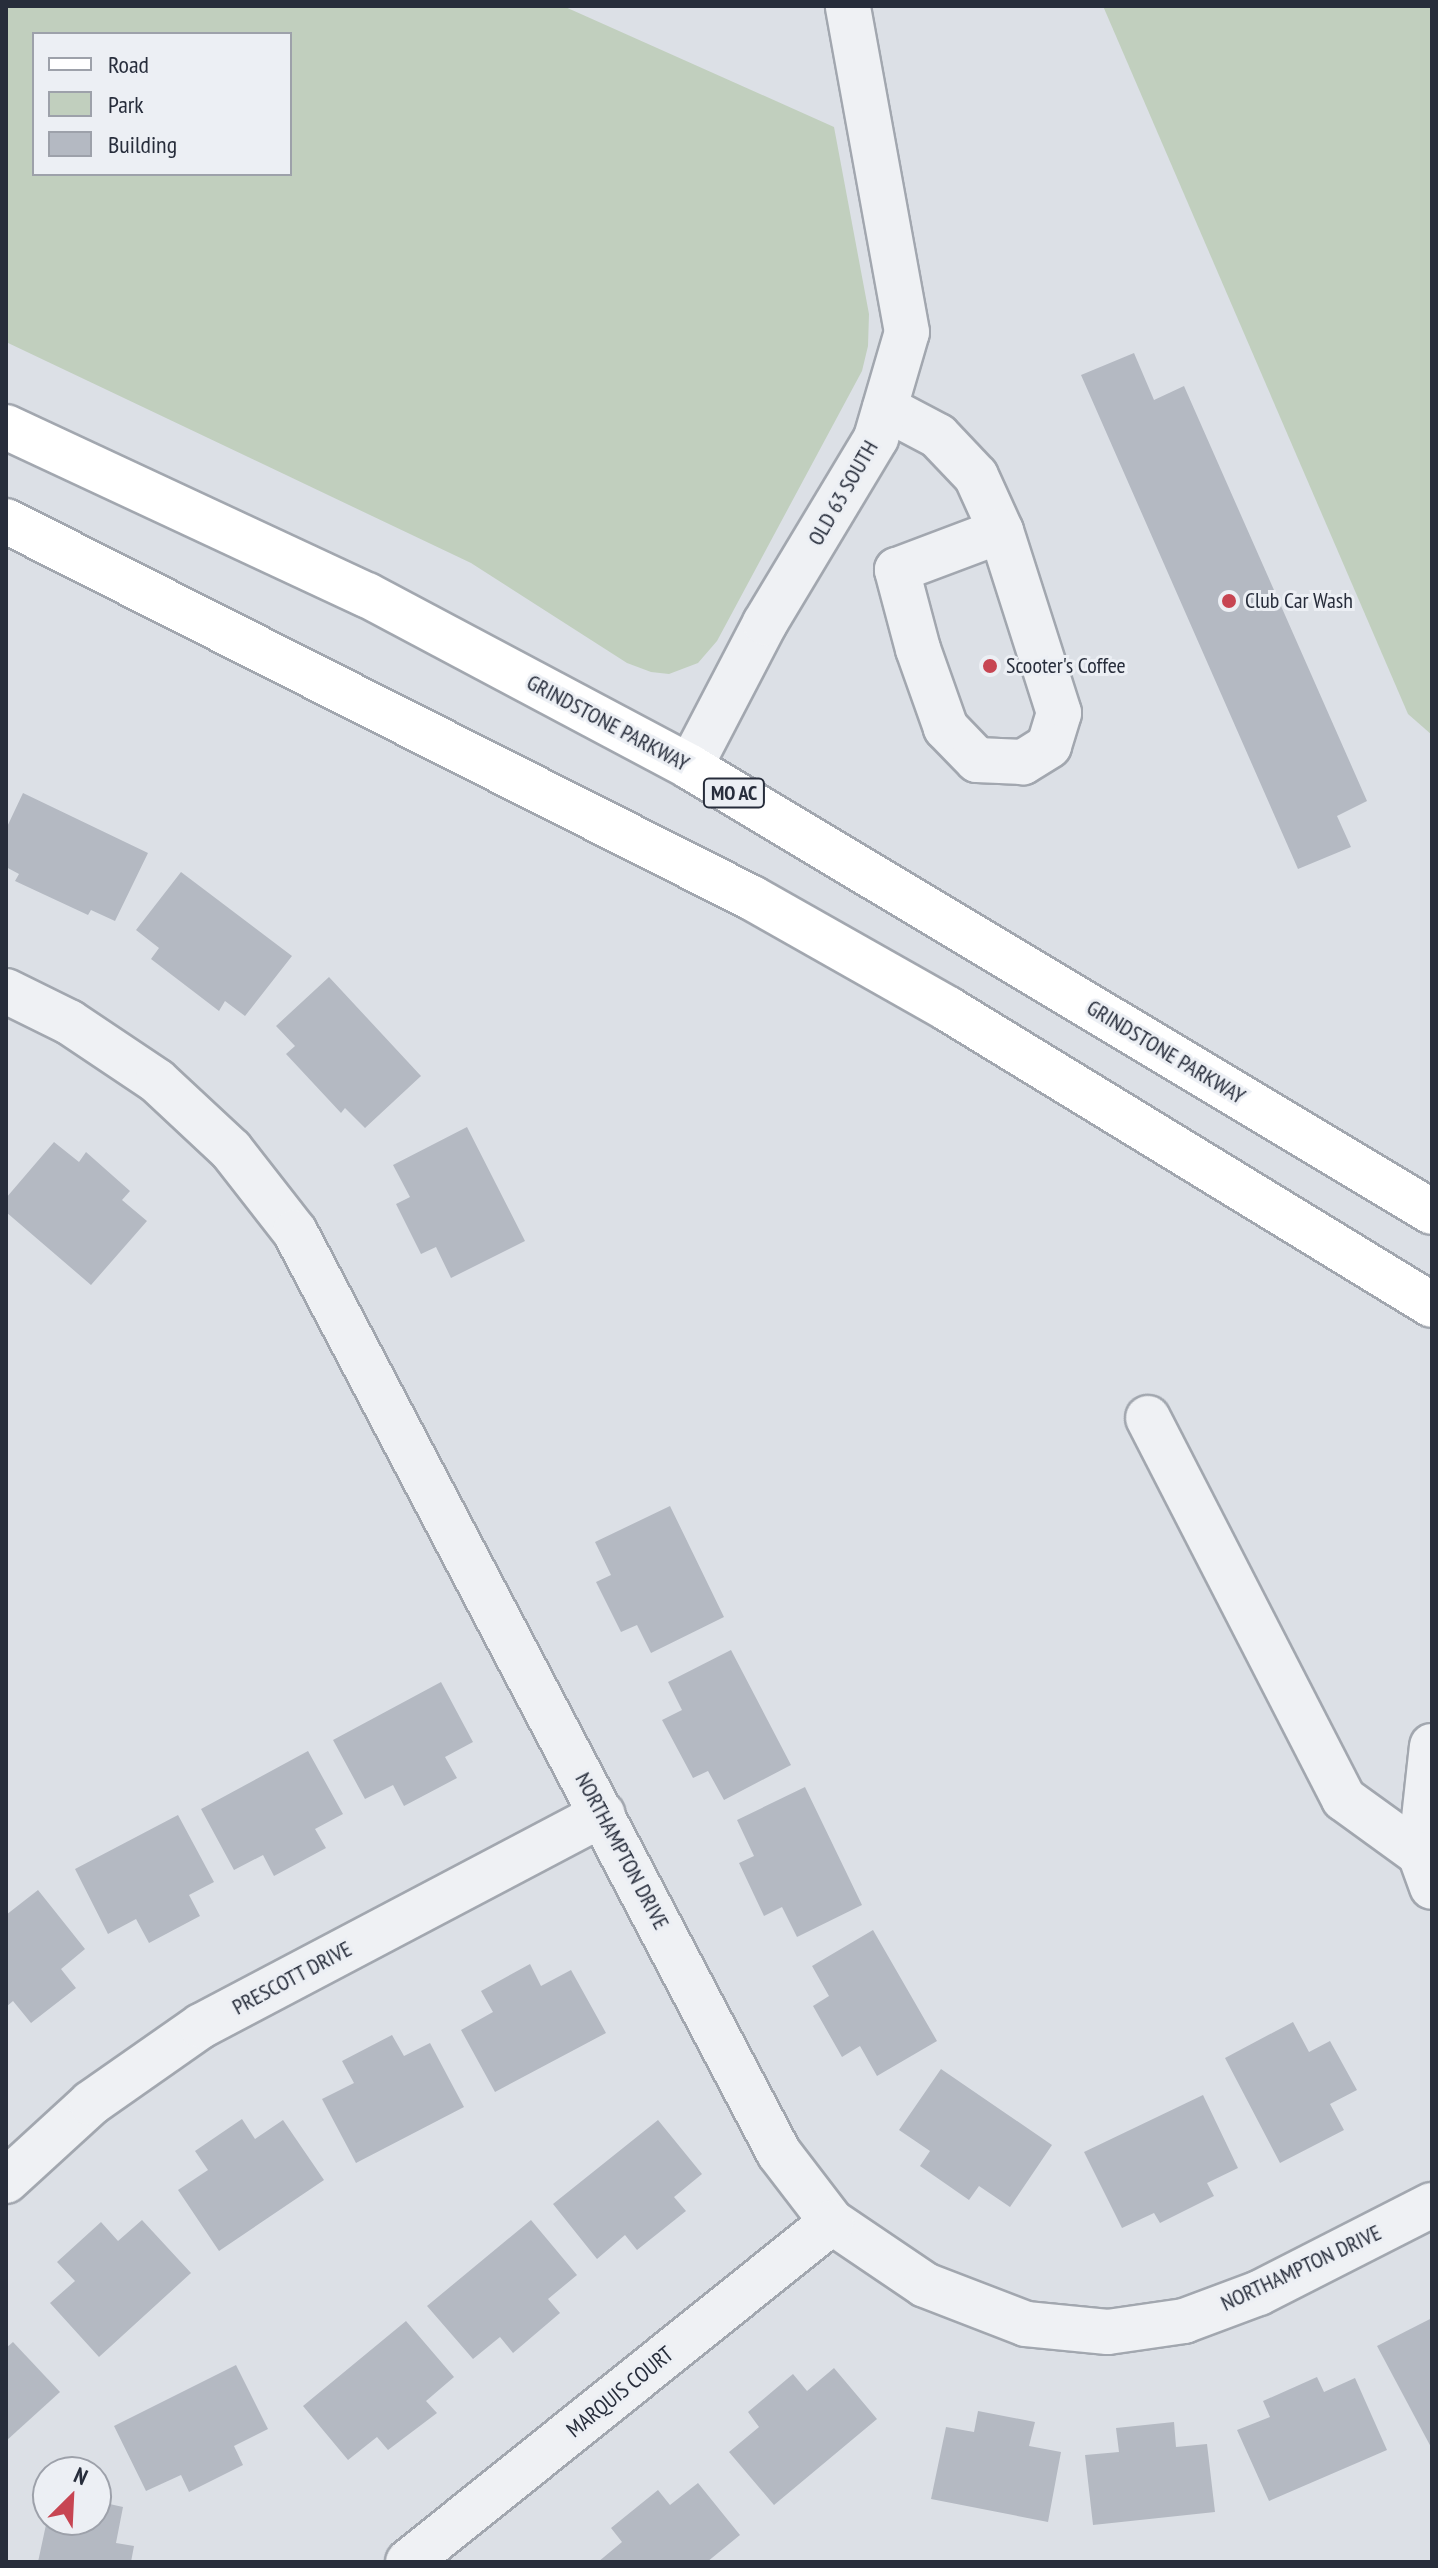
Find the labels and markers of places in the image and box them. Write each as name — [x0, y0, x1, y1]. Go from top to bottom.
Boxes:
place label: Club Car Wash — [1245, 588, 1353, 614]
marker: Club Car Wash — [1220, 592, 1238, 610]
place label: Scooter's Coffee — [1006, 653, 1126, 679]
marker: Scooter's Coffee — [981, 657, 999, 675]

